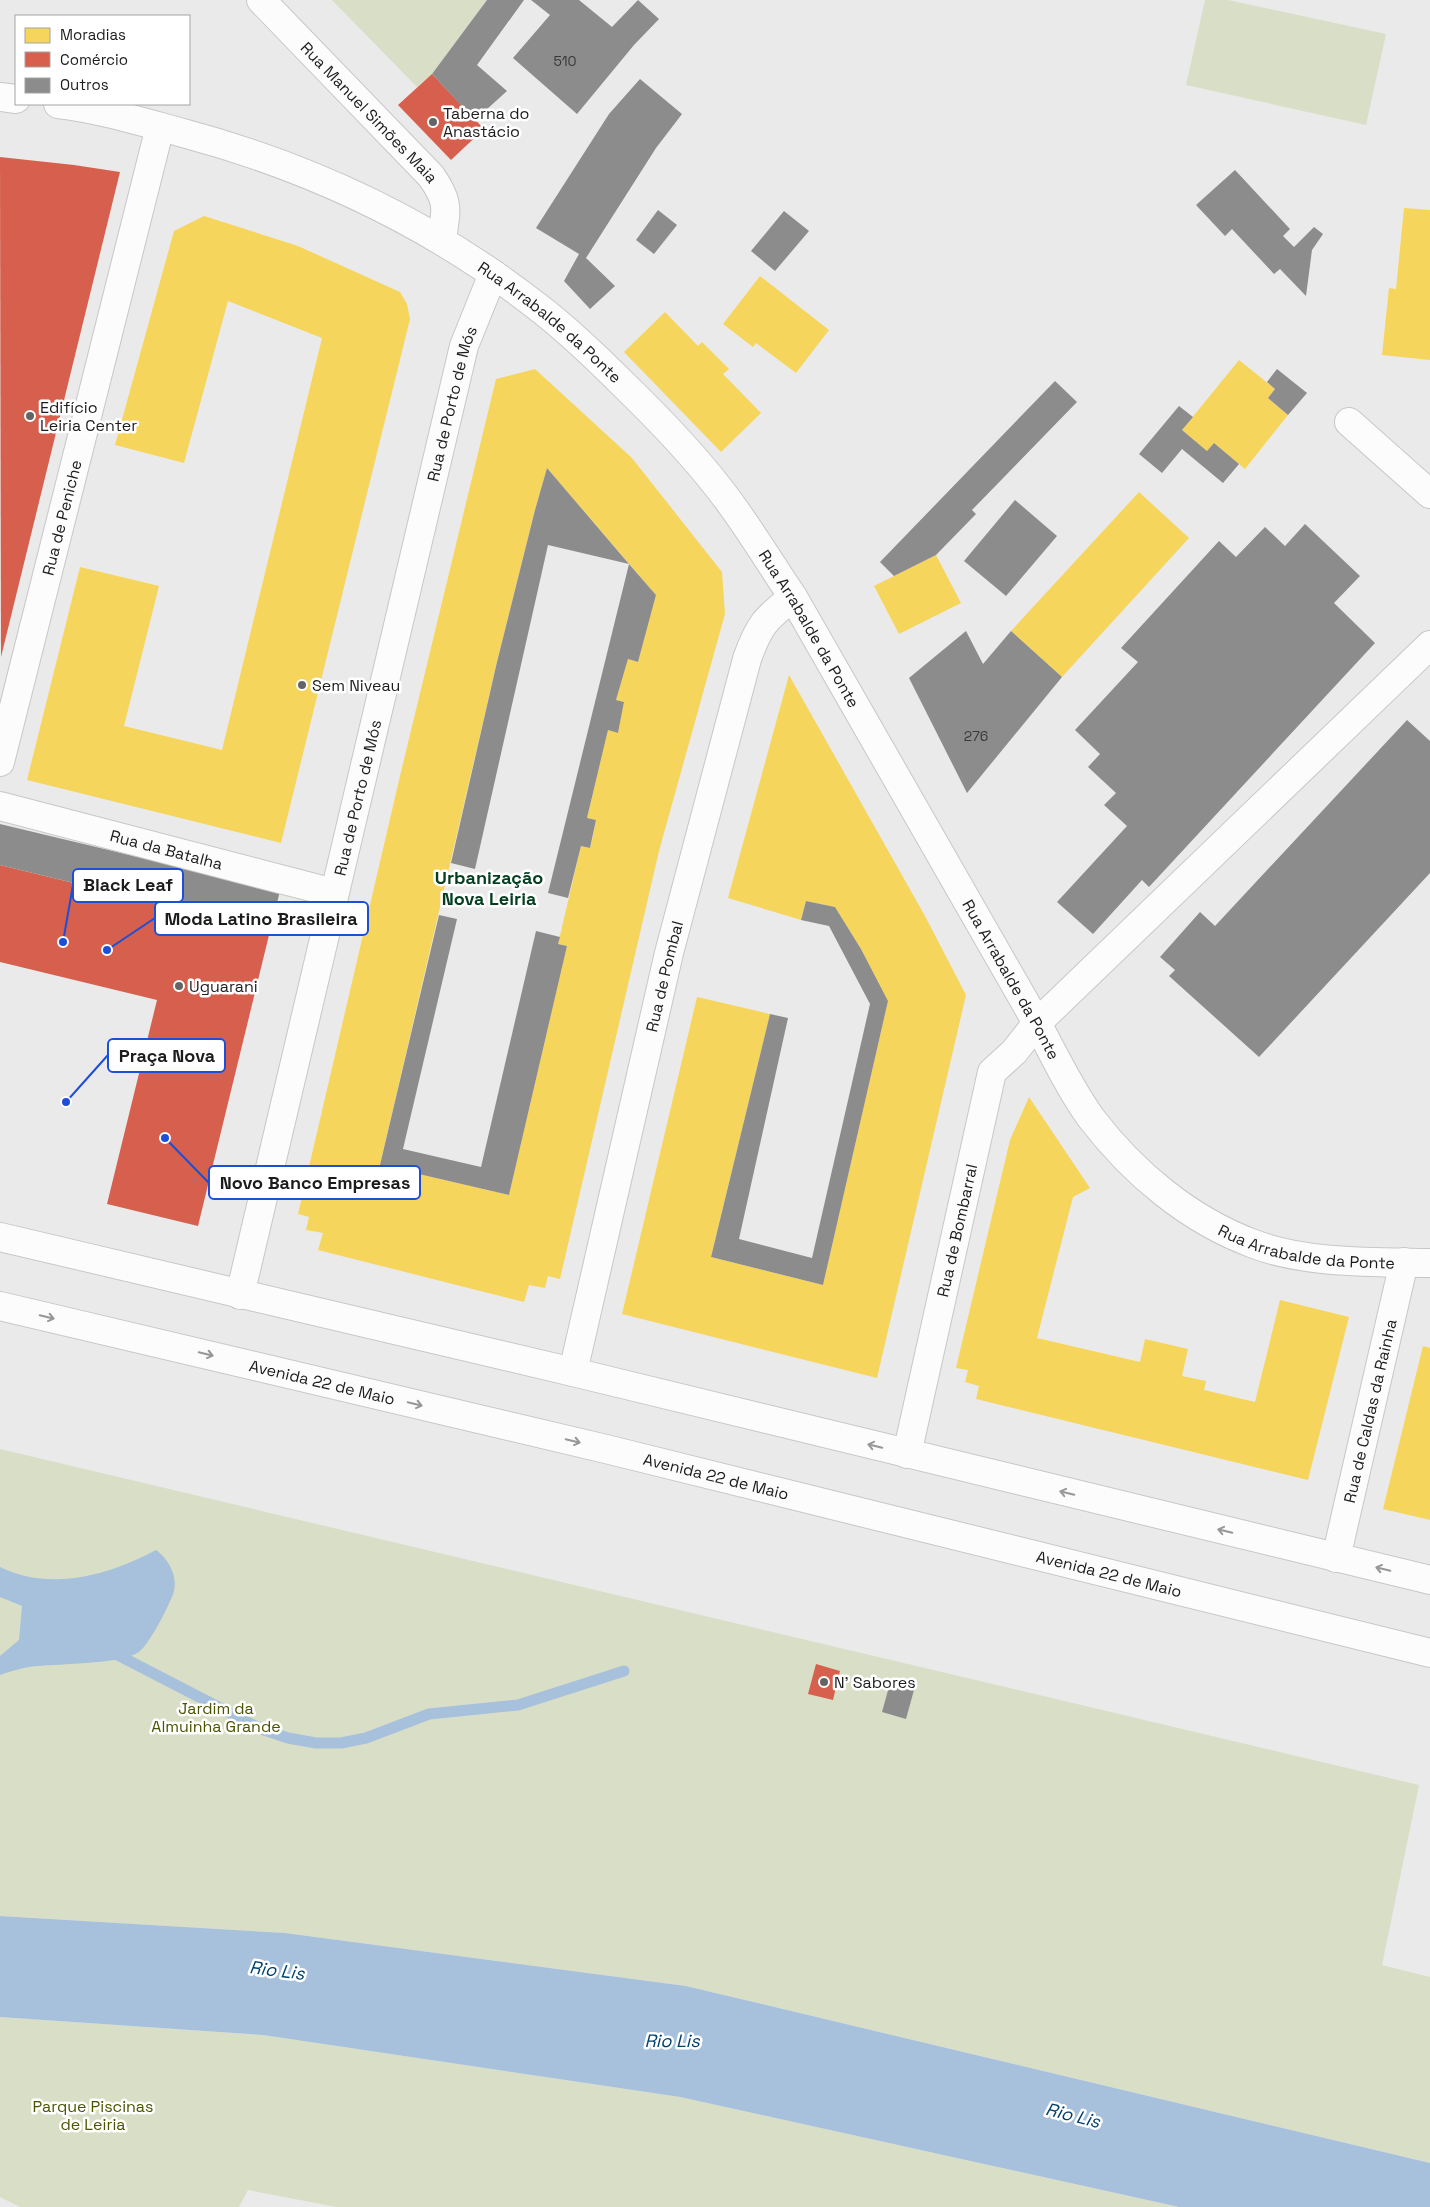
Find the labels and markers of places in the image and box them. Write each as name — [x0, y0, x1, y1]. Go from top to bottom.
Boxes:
place label: Taberna do Anastácio — [443, 103, 529, 142]
marker: Taberna do Anastácio — [427, 116, 439, 128]
place label: Edifício Leiria Center — [40, 397, 137, 436]
marker: Edifício Leiria Center — [24, 410, 36, 422]
place label: Sem Niveau — [312, 675, 400, 696]
marker: Sem Niveau — [296, 679, 308, 691]
callout: Black Leaf — [73, 869, 183, 902]
callout: Moda Latino Brasileira — [155, 902, 368, 935]
place label: Uguarani — [189, 976, 258, 997]
marker: Uguarani — [173, 980, 185, 992]
callout: Praça Nova — [108, 1039, 225, 1072]
callout: Novo Banco Empresas — [209, 1166, 420, 1199]
place label: N' Sabores — [834, 1672, 916, 1693]
marker: N' Sabores — [818, 1676, 830, 1688]

